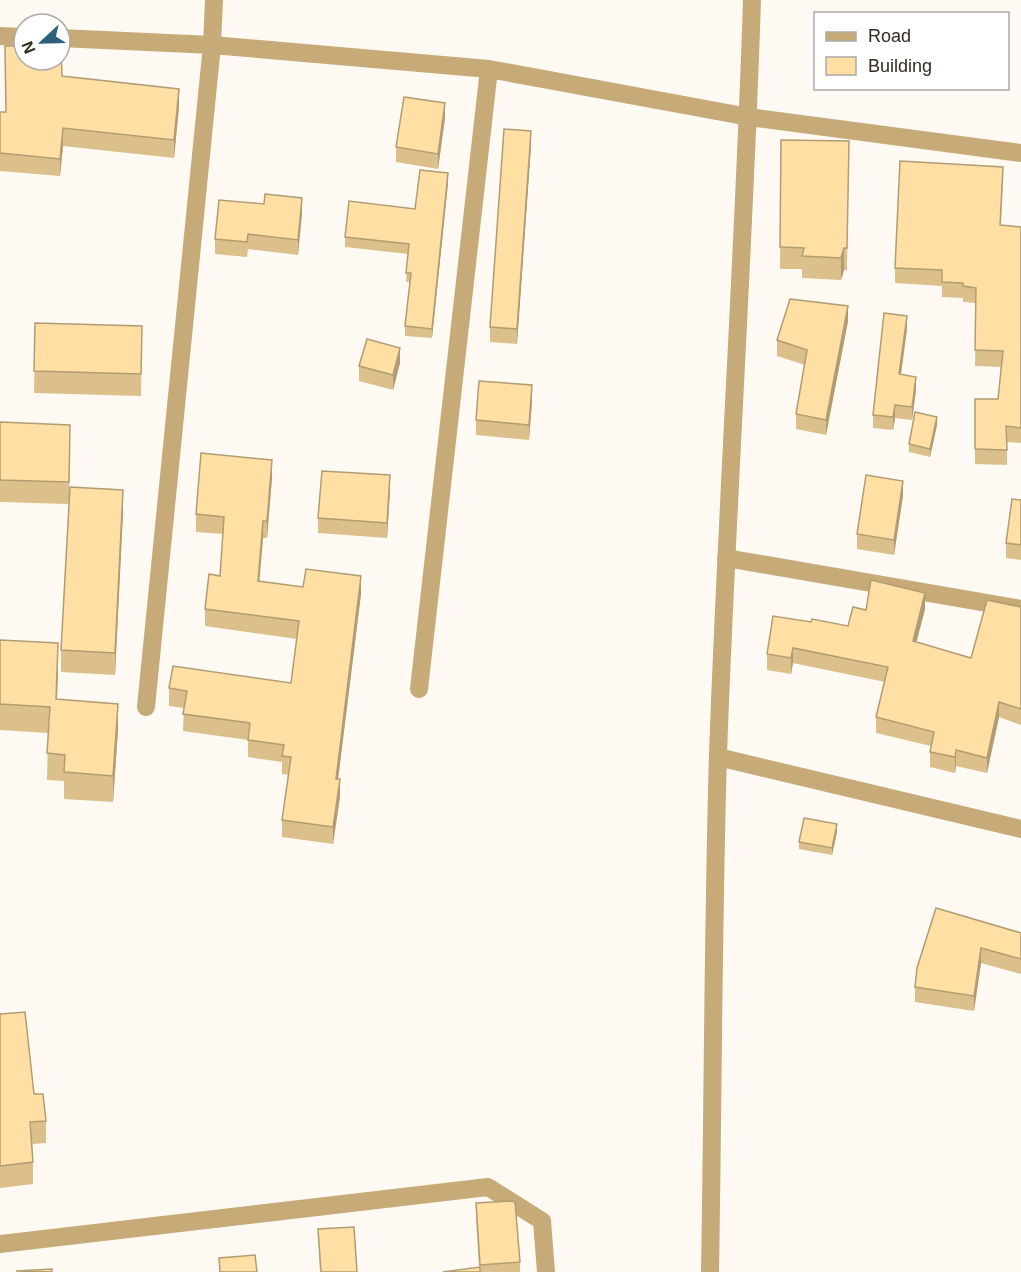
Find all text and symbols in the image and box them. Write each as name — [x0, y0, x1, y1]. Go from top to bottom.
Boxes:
north arrow — [12, 12, 72, 72]
legend — [814, 12, 1009, 90]
text: Road — [868, 26, 911, 46]
text: N — [19, 39, 39, 56]
text: Building — [868, 56, 932, 76]

